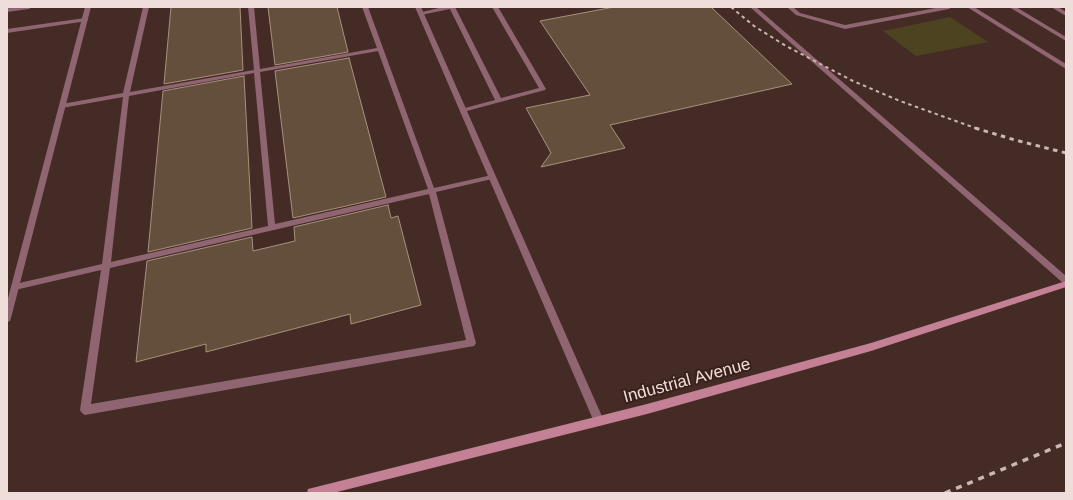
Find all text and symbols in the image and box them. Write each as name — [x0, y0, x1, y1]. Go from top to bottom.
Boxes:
street label: Industrial Avenue — [621, 354, 753, 408]

